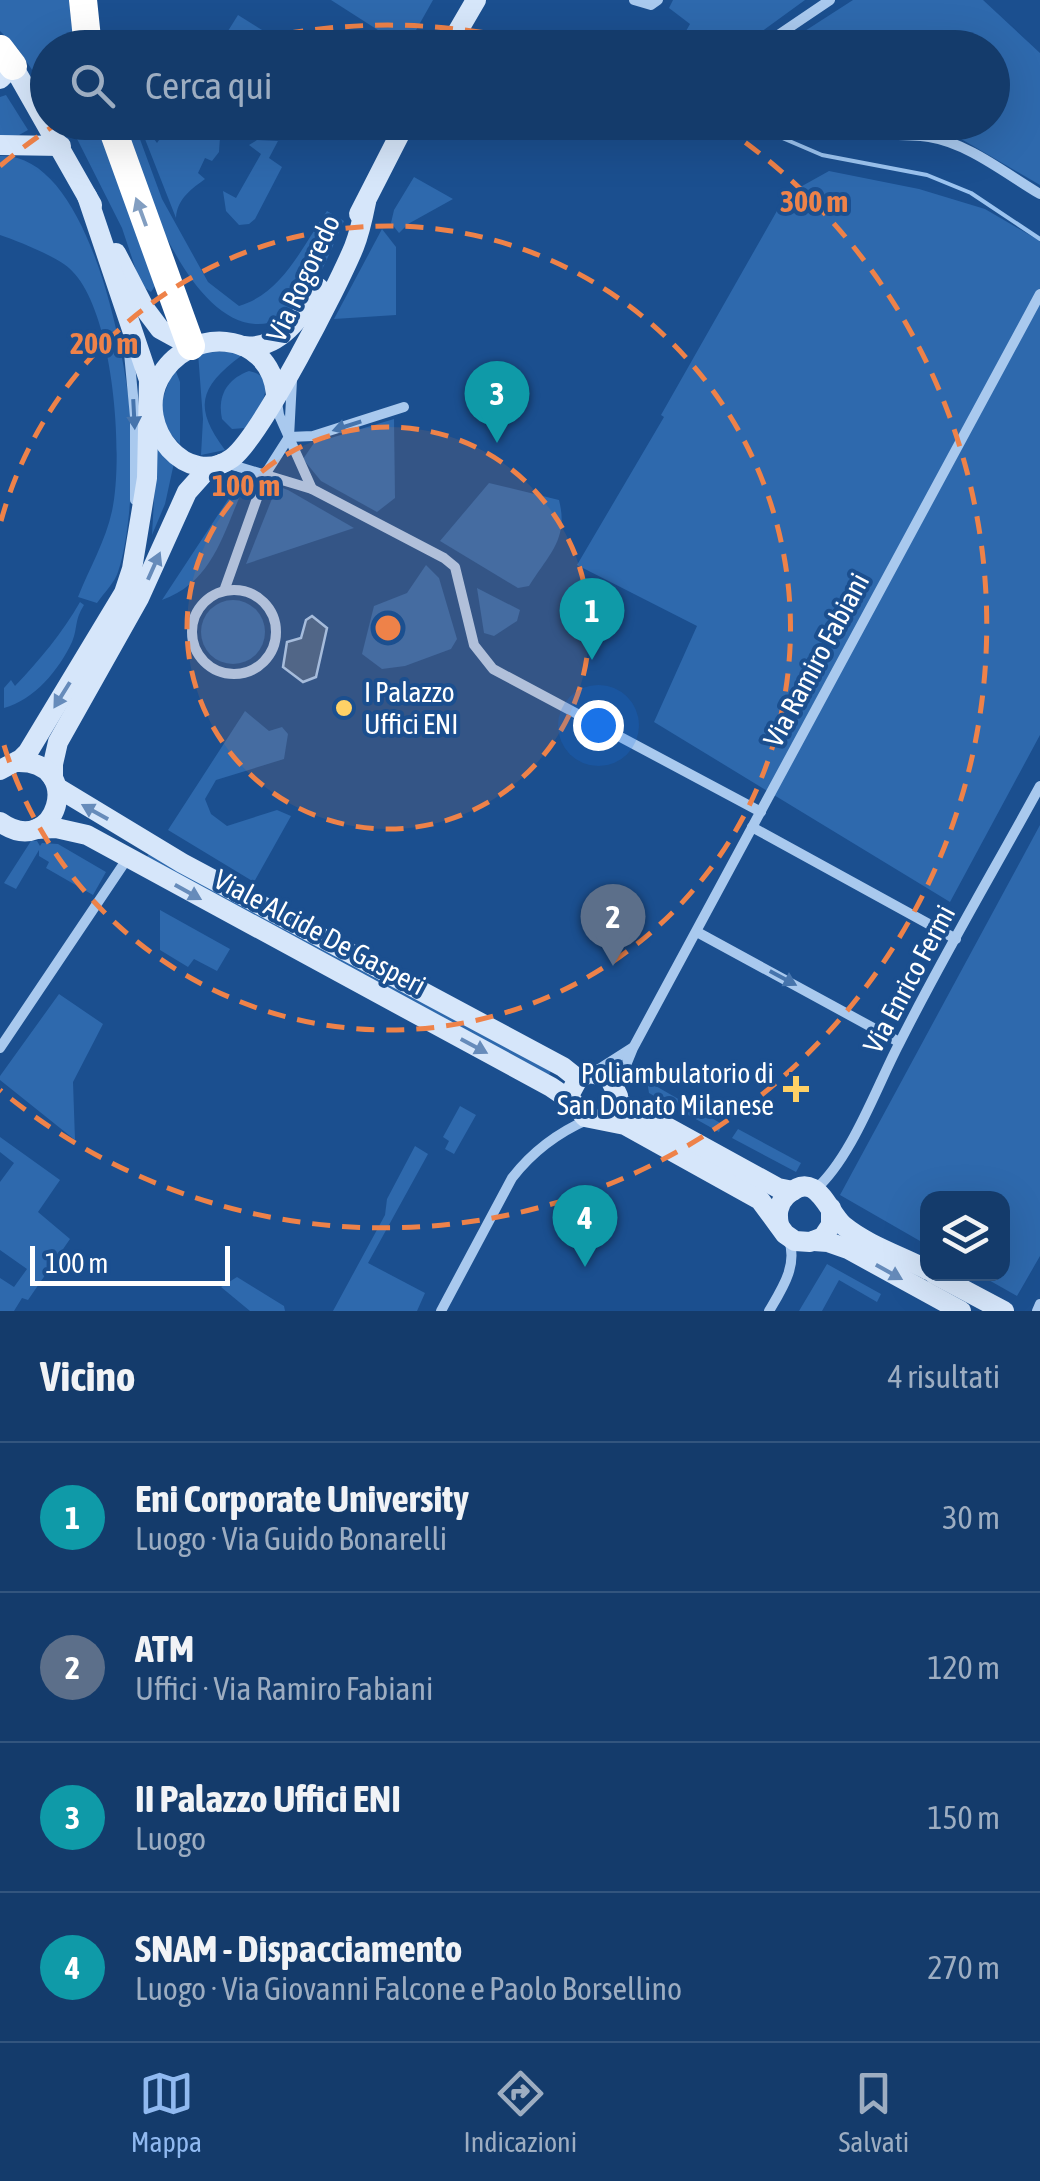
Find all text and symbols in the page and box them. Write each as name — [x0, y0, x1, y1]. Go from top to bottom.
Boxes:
search box — [30, 30, 1010, 140]
icon: search — [65, 58, 120, 113]
text: Cerca qui — [145, 64, 273, 107]
text: 300 m — [780, 184, 848, 218]
one-way arrow — [133, 196, 148, 226]
street label: Via Rogoredo — [260, 210, 346, 346]
text: 200 m — [70, 326, 138, 360]
pin: 3 — [464, 360, 530, 443]
one-way arrow — [127, 398, 143, 430]
one-way arrow — [331, 419, 362, 434]
text: 100 m — [212, 468, 280, 502]
one-way arrow — [146, 551, 162, 581]
street label: Via Ramiro Fabiani — [757, 568, 875, 752]
pin: 1 — [560, 578, 624, 660]
centre of rings — [370, 610, 406, 646]
place label: I Palazzo Uffici ENI — [364, 676, 458, 740]
one-way arrow — [53, 682, 72, 709]
marker: I Palazzo Uffici ENI — [333, 697, 355, 719]
your location — [573, 700, 624, 751]
one-way arrow — [81, 804, 110, 821]
street label: Viale Alcide De Gasperi — [209, 863, 431, 1001]
one-way arrow — [174, 882, 202, 900]
pin: 2 — [580, 884, 646, 966]
street label: Via Enrico Fermi — [857, 900, 961, 1058]
one-way arrow — [768, 969, 797, 986]
one-way arrow — [460, 1037, 489, 1054]
place label: Poliambulatorio di San Donato Milanese — [557, 1057, 774, 1121]
marker: Poliambulatorio di San Donato Milanese — [783, 1076, 809, 1102]
pin: 4 — [552, 1184, 618, 1267]
map controls — [920, 1191, 1010, 1281]
button: layers — [920, 1191, 1010, 1281]
scale bar — [30, 1241, 230, 1286]
text: 100 m — [45, 1247, 108, 1279]
one-way arrow — [874, 1263, 903, 1280]
text: Vicino — [40, 1352, 136, 1400]
text: 4 risultati — [888, 1358, 1000, 1395]
text: Eni Corporate University — [135, 1477, 469, 1520]
text: 1 — [65, 1499, 80, 1536]
text: 30 m — [942, 1499, 1000, 1536]
text: Luogo · Via Guido Bonarelli — [135, 1520, 447, 1557]
text: ATM — [135, 1627, 194, 1670]
text: 2 — [65, 1649, 80, 1686]
text: 120 m — [927, 1649, 1000, 1686]
text: Uffici · Via Ramiro Fabiani — [135, 1670, 433, 1707]
text: II Palazzo Uffici ENI — [135, 1777, 401, 1820]
text: 3 — [65, 1799, 80, 1836]
text: 150 m — [927, 1799, 1000, 1836]
text: Luogo — [135, 1820, 206, 1857]
text: SNAM - Dispacciamento — [135, 1927, 463, 1970]
text: 4 — [65, 1949, 80, 1986]
text: 270 m — [927, 1949, 1000, 1986]
text: Luogo · Via Giovanni Falcone e Paolo Borsellino — [135, 1970, 682, 2007]
tab: Mappa — [131, 2066, 202, 2158]
tab: Indicazioni — [464, 2066, 577, 2158]
tab: Salvati — [839, 2066, 909, 2158]

